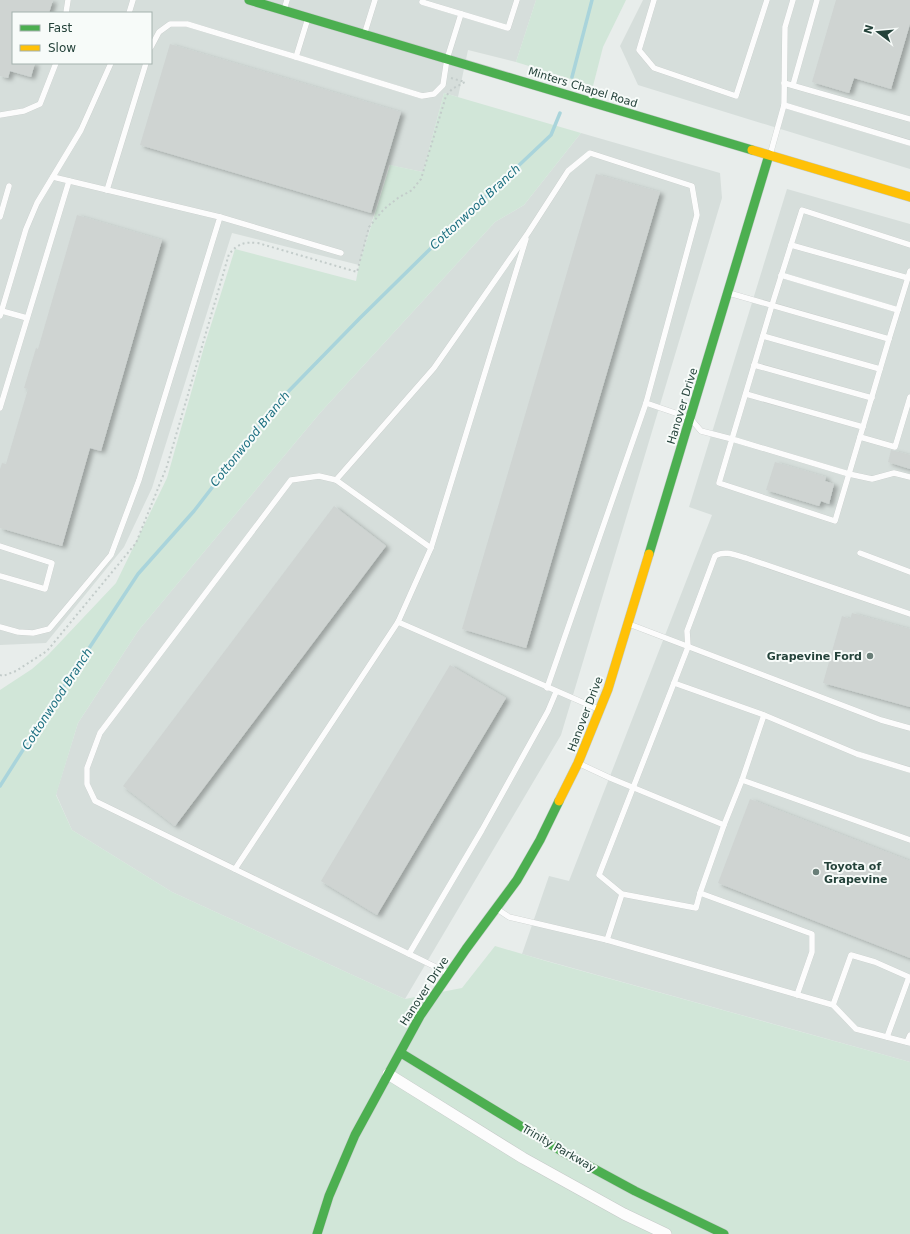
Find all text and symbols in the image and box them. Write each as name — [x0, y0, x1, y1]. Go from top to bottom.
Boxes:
legend — [12, 12, 152, 64]
north arrow — [858, 12, 898, 52]
text: Fast — [48, 21, 72, 35]
text: N — [861, 23, 876, 36]
text: Slow — [48, 41, 76, 55]
street label: Minters Chapel Road — [527, 65, 639, 110]
water label: Cottonwood Branch — [427, 162, 523, 252]
street label: Hanover Drive — [665, 366, 700, 446]
water label: Cottonwood Branch — [207, 389, 293, 489]
water label: Cottonwood Branch — [19, 646, 95, 752]
place label: Grapevine Ford — [767, 650, 862, 663]
marker: Grapevine Ford — [865, 651, 875, 661]
street label: Hanover Drive — [565, 675, 606, 754]
place label: Toyota of Grapevine — [824, 860, 887, 886]
marker: Toyota of Grapevine — [811, 867, 821, 877]
street label: Hanover Drive — [397, 954, 452, 1028]
street label: Trinity Parkway — [519, 1122, 598, 1175]

